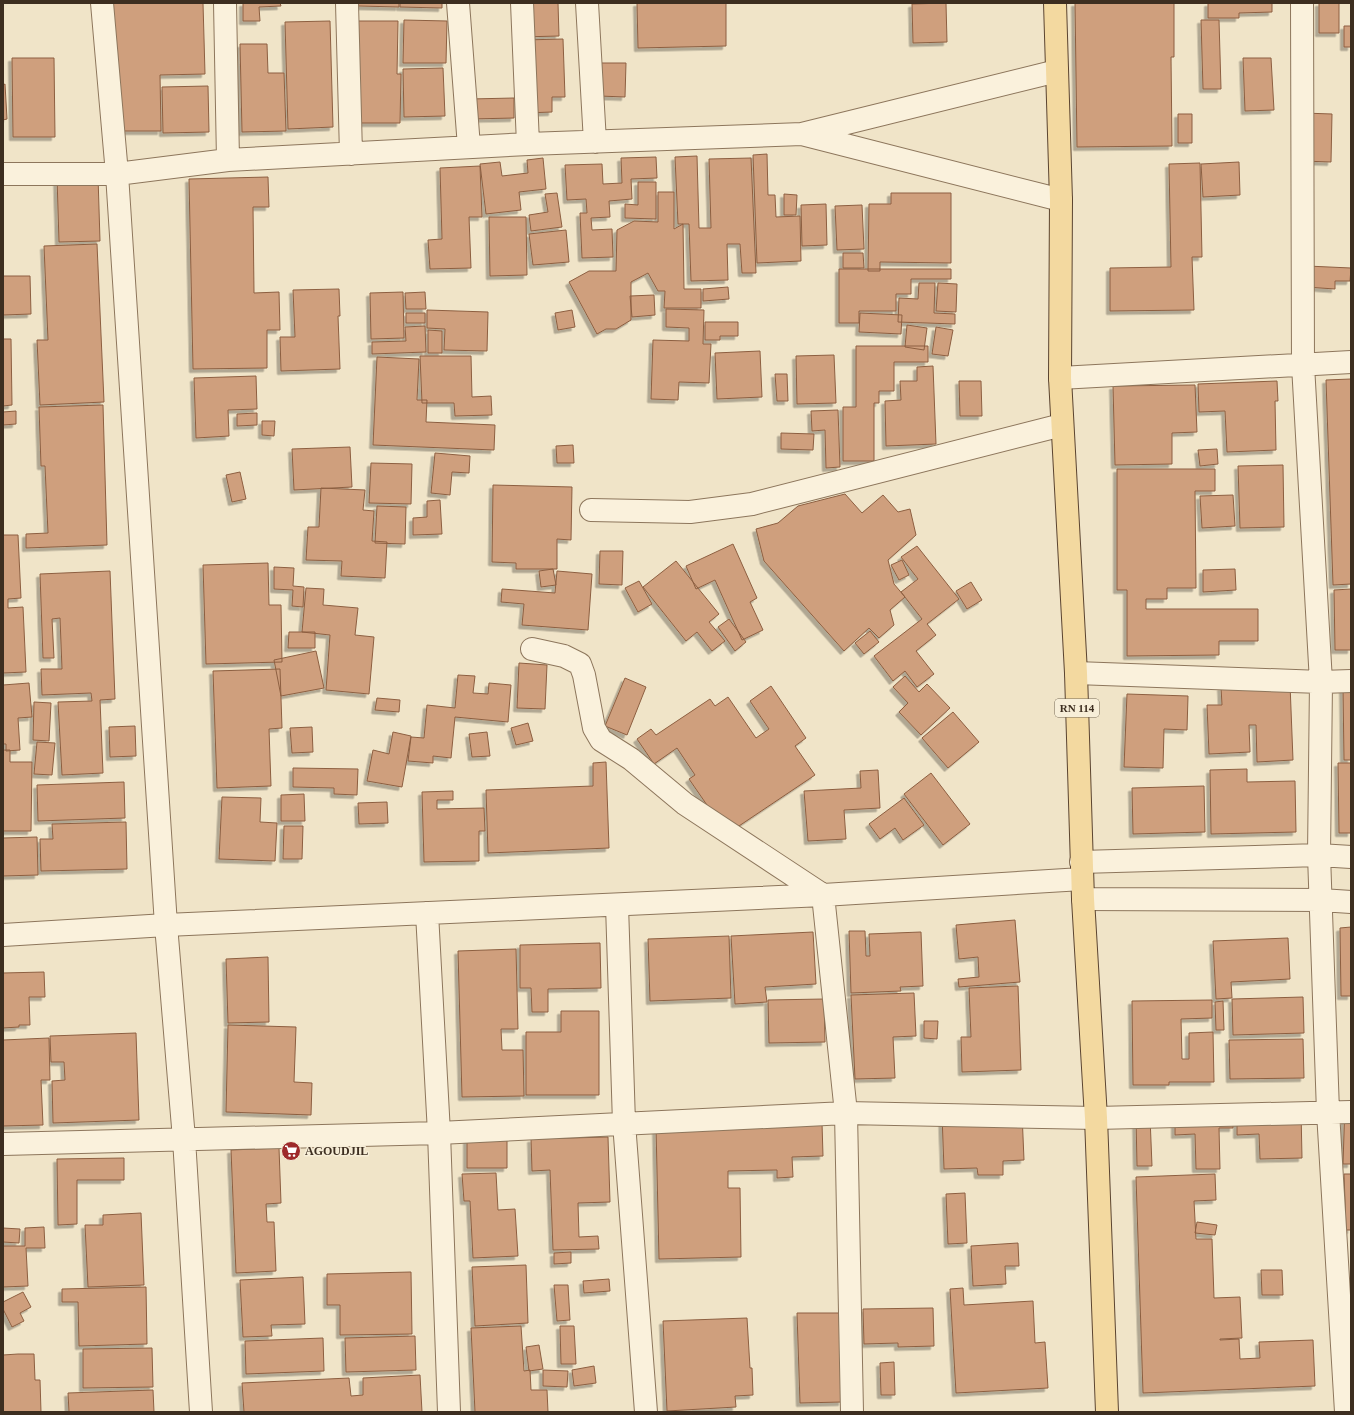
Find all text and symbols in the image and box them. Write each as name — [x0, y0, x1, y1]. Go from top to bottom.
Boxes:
road number: RN 114 — [1055, 699, 1099, 717]
supermarket icon: AGOUDJIL — [280, 1140, 302, 1162]
place label: AGOUDJIL — [305, 1144, 368, 1158]

